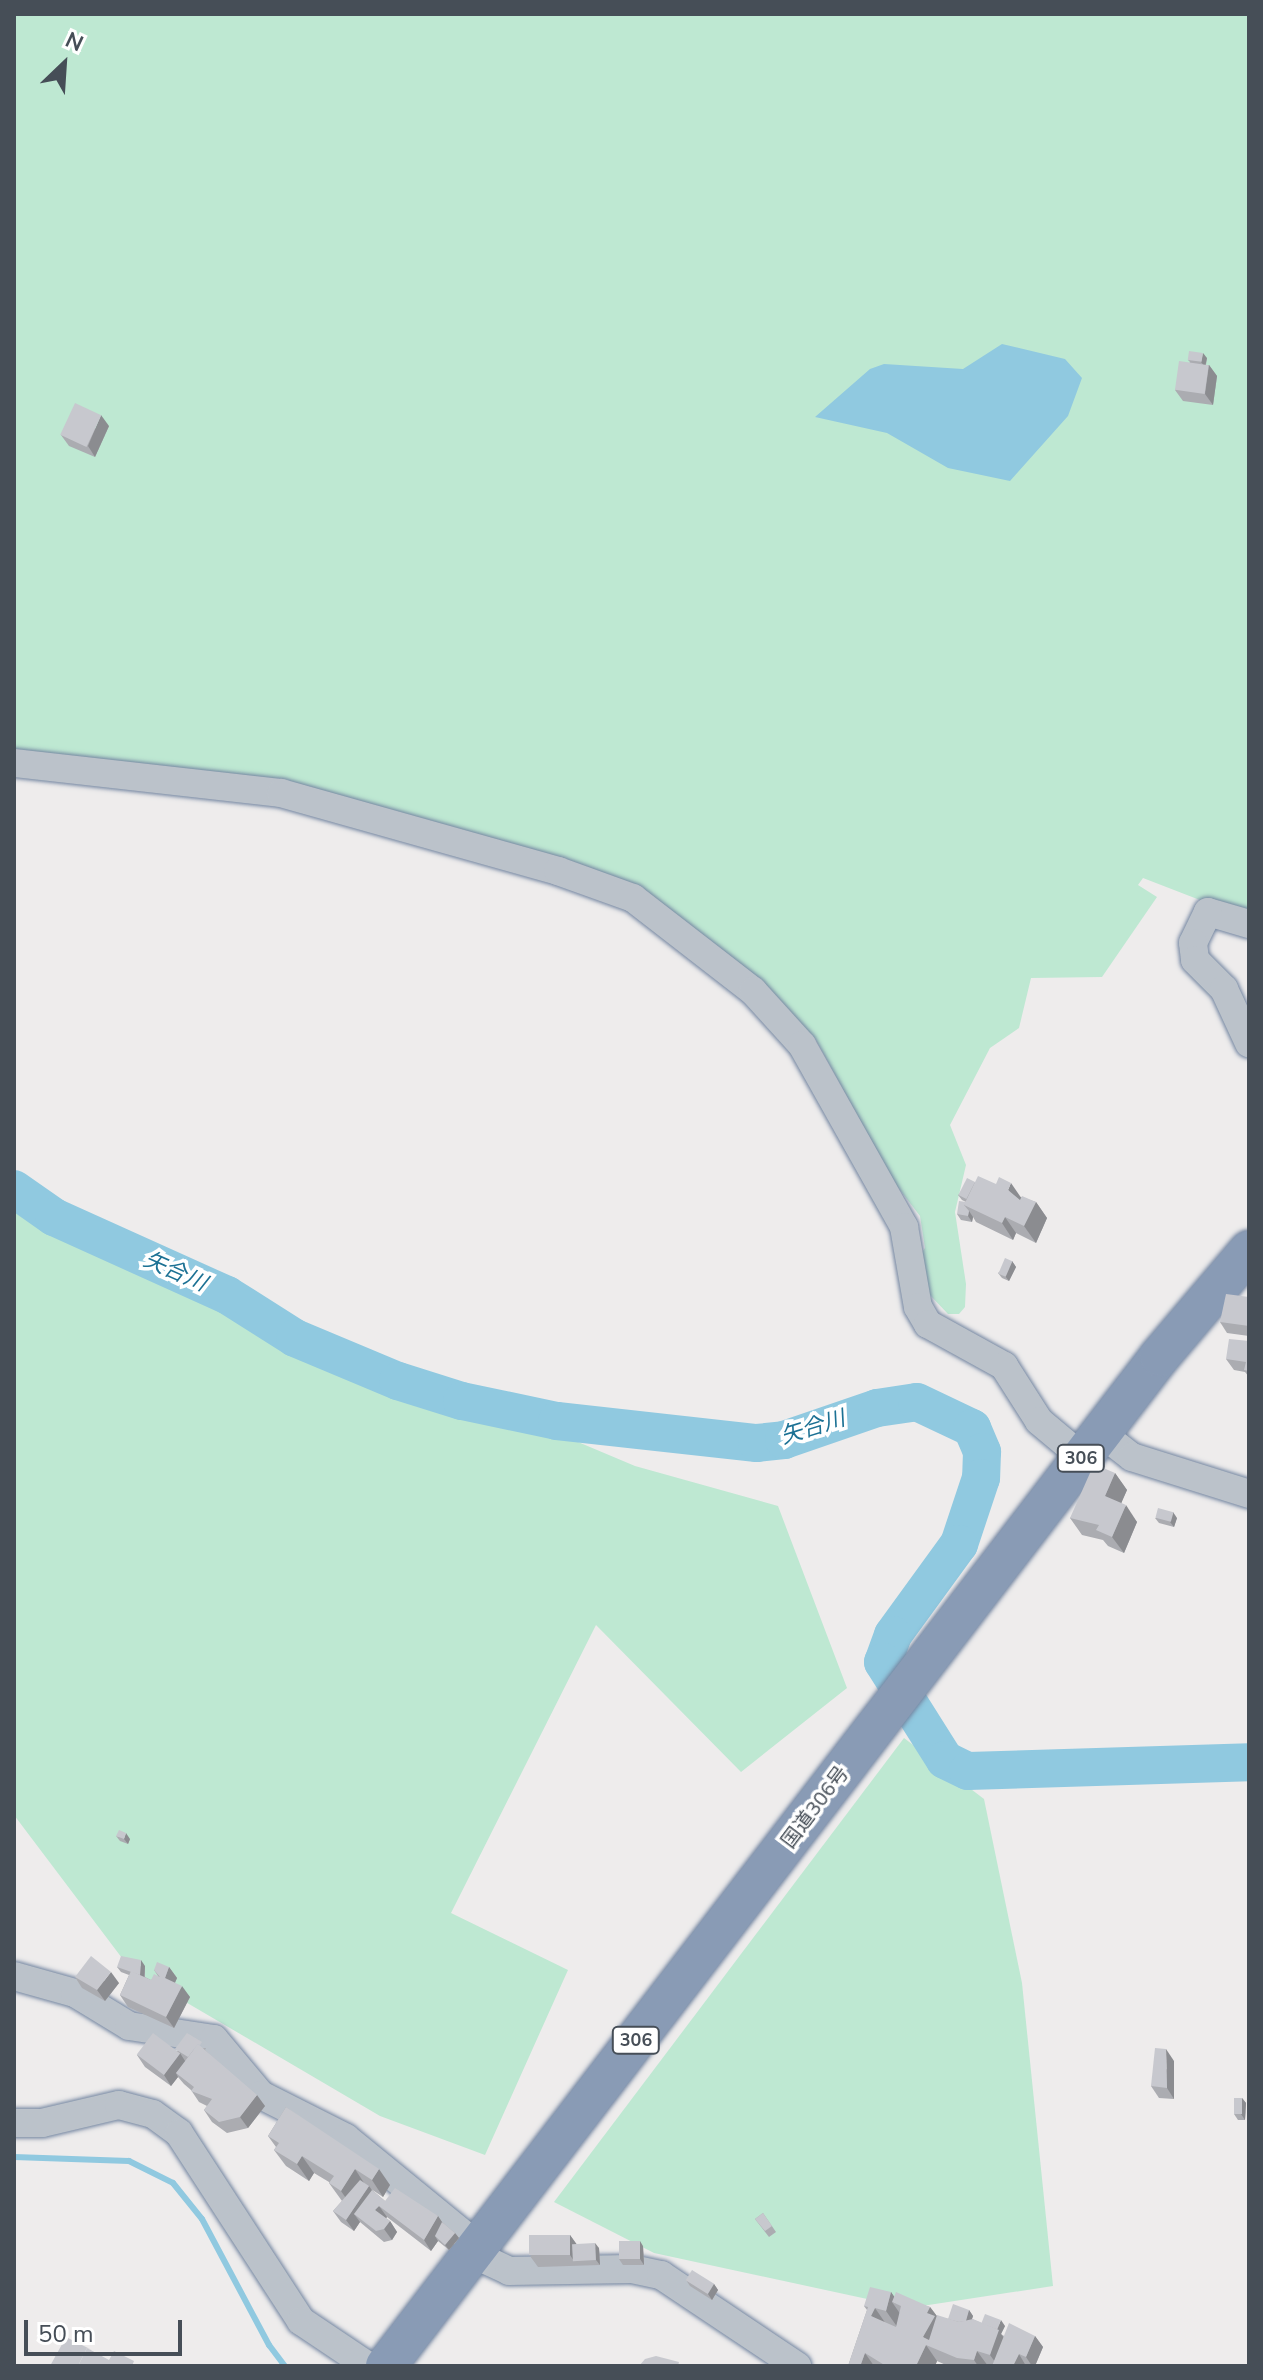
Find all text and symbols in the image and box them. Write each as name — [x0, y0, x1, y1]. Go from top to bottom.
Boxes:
north arrow — [24, 24, 104, 104]
text: N — [60, 25, 88, 59]
water label: 矢合川 — [139, 1247, 211, 1297]
water label: 矢合川 — [778, 1406, 848, 1450]
road number: 306 — [1055, 1444, 1107, 1472]
street label: 国道306号 — [777, 1761, 853, 1853]
road number: 306 — [610, 2026, 662, 2054]
scale bar — [28, 2304, 186, 2354]
text: 50 m — [38, 2318, 94, 2350]

